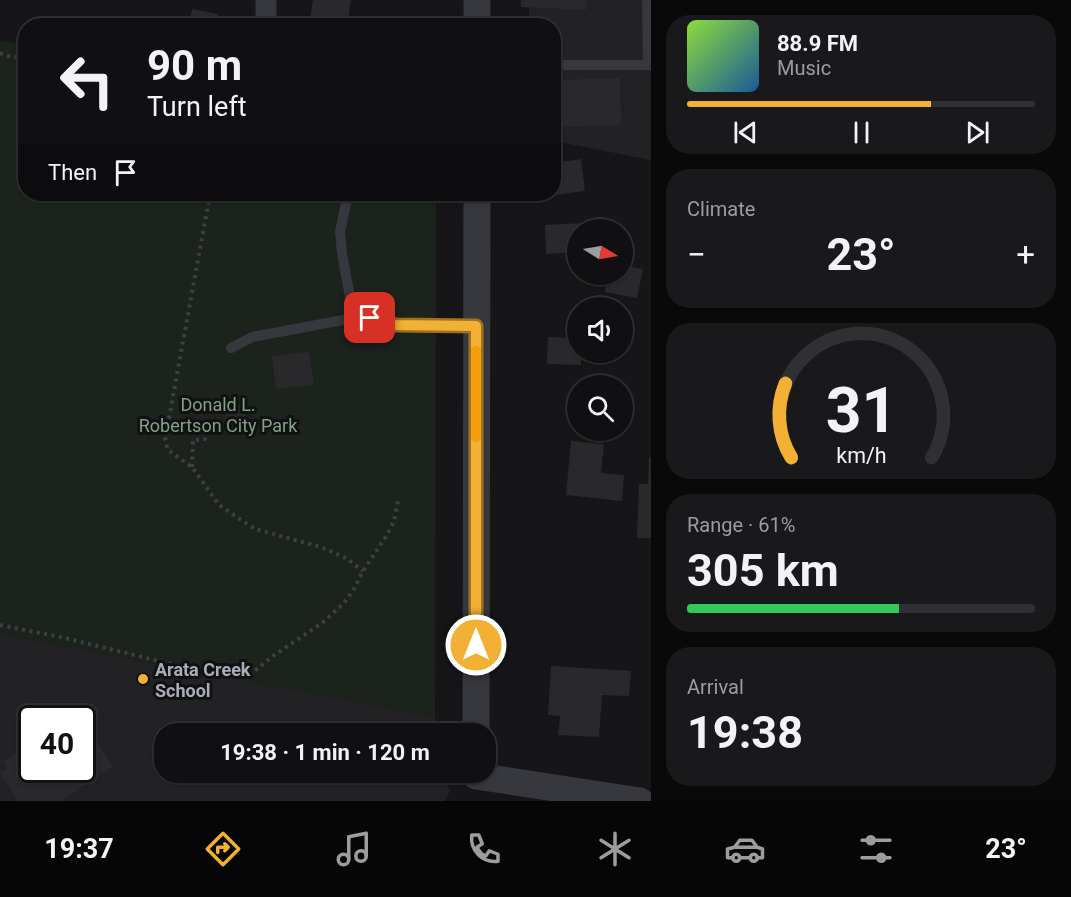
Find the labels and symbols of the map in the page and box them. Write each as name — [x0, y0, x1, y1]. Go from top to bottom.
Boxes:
north arrow — [567, 219, 633, 285]
pin — [344, 292, 395, 343]
park label: Donald L. Robertson City Park — [139, 394, 298, 436]
position arrow — [444, 613, 508, 677]
place label: Arata Creek School — [155, 659, 251, 701]
marker: Arata Creek School — [136, 672, 150, 686]
speed limit sign: 40 — [18, 705, 96, 783]

